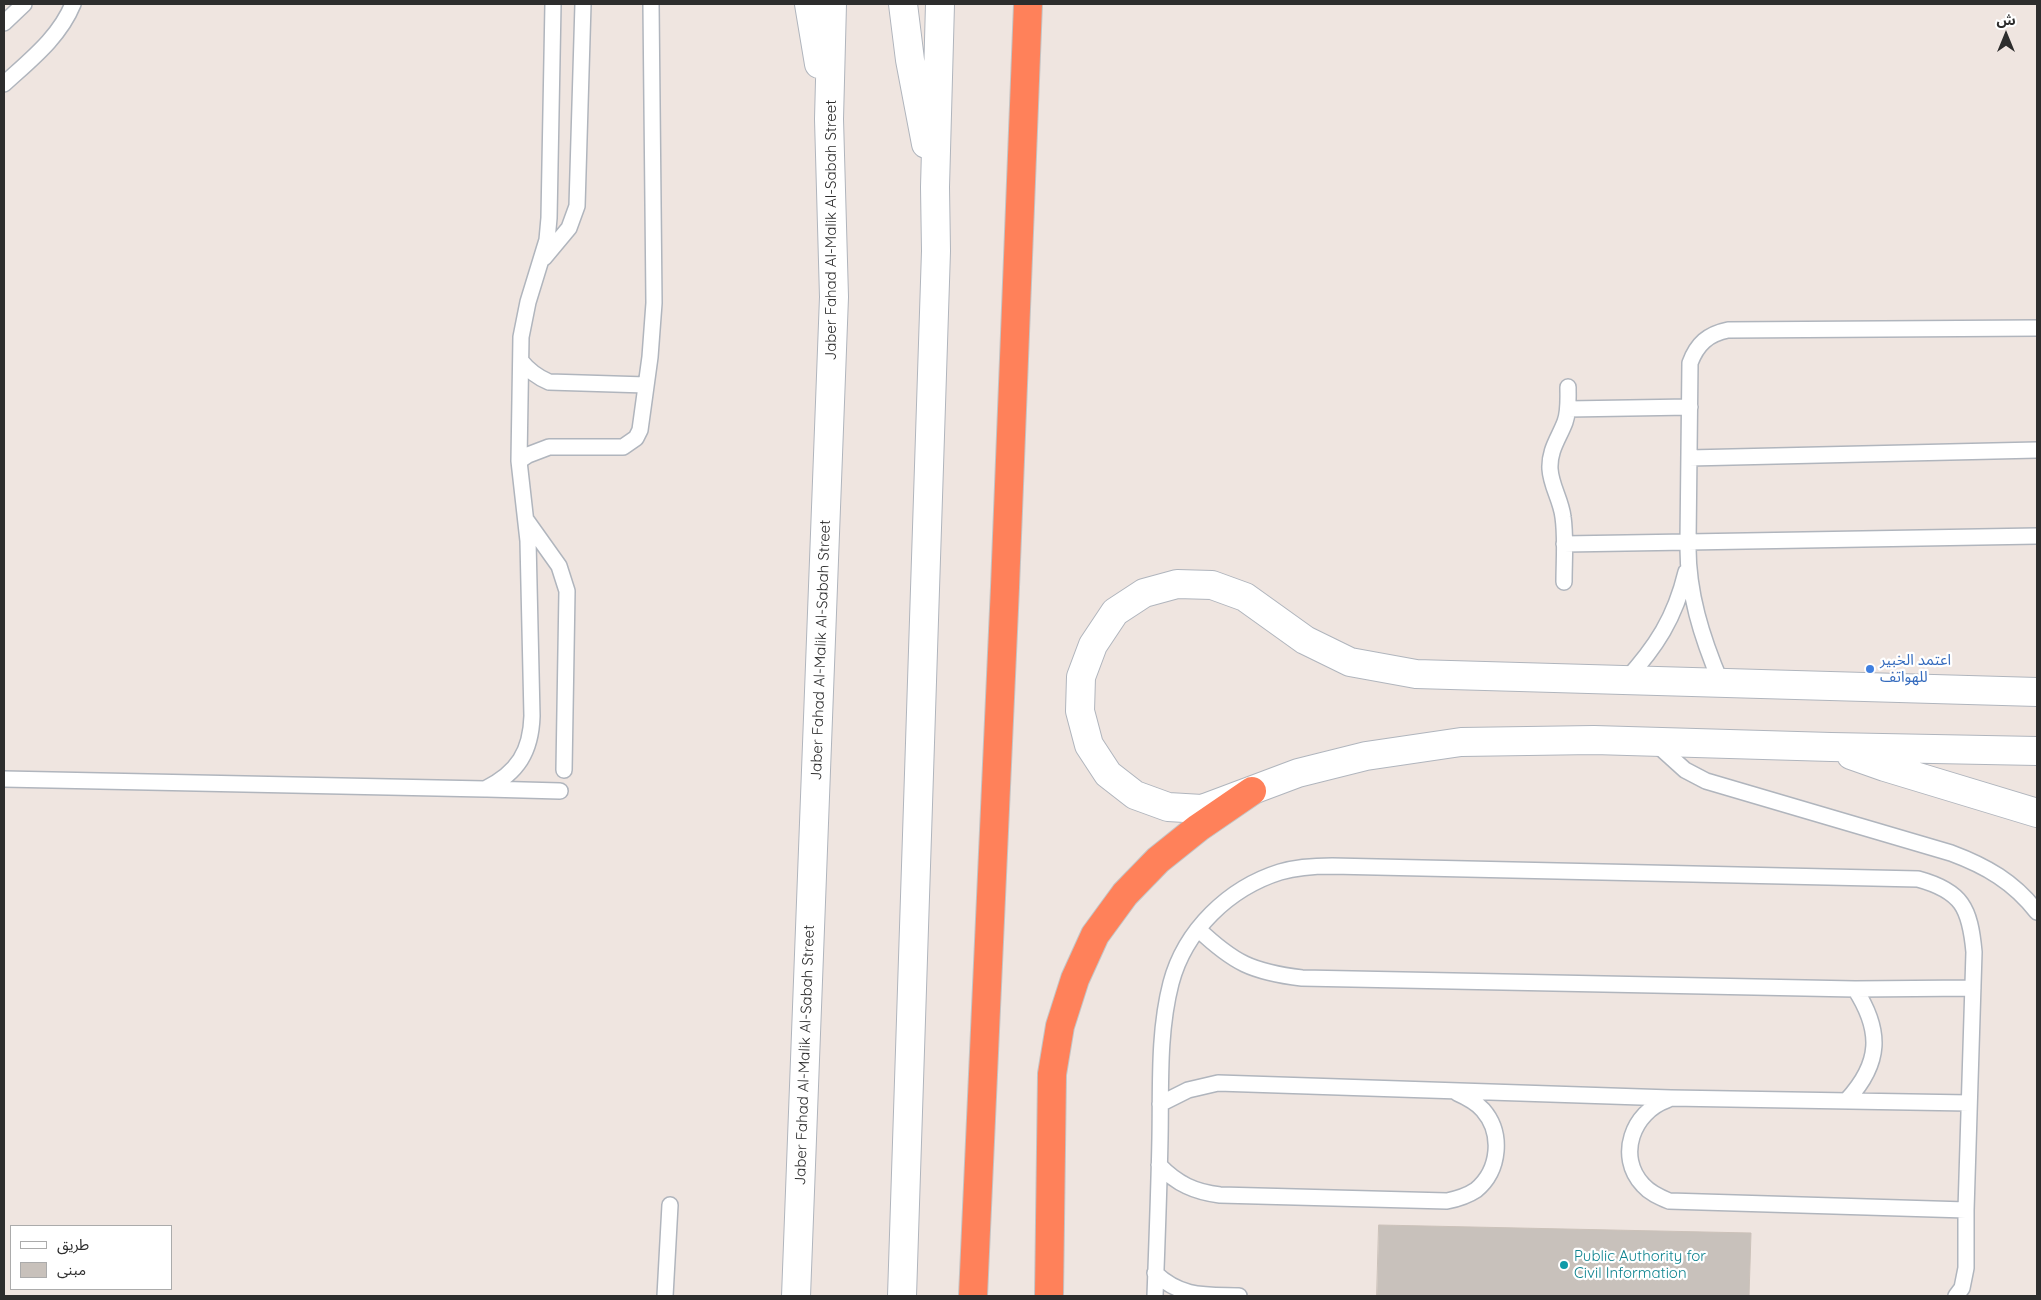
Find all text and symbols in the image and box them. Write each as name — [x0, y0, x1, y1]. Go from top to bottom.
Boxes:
north arrow — [1981, 10, 2031, 60]
text: ش — [1996, 11, 2016, 29]
street label: Jaber Fahad Al-Malik Al-Sabah Street — [822, 100, 840, 360]
street label: Jaber Fahad Al-Malik Al-Sabah Street — [807, 519, 835, 781]
place label: اعتمد الخبير للهواتف — [1880, 651, 1951, 686]
marker: اعتمد الخبير للهواتف — [1864, 663, 1876, 675]
street label: Jaber Fahad Al-Malik Al-Sabah Street — [791, 924, 819, 1186]
legend — [10, 1225, 172, 1290]
text: طريق — [57, 1235, 89, 1254]
place label: Public Authority for Civil Information — [1574, 1247, 1706, 1282]
marker: Public Authority for Civil Information — [1558, 1259, 1570, 1271]
text: مبنى — [57, 1260, 86, 1279]

